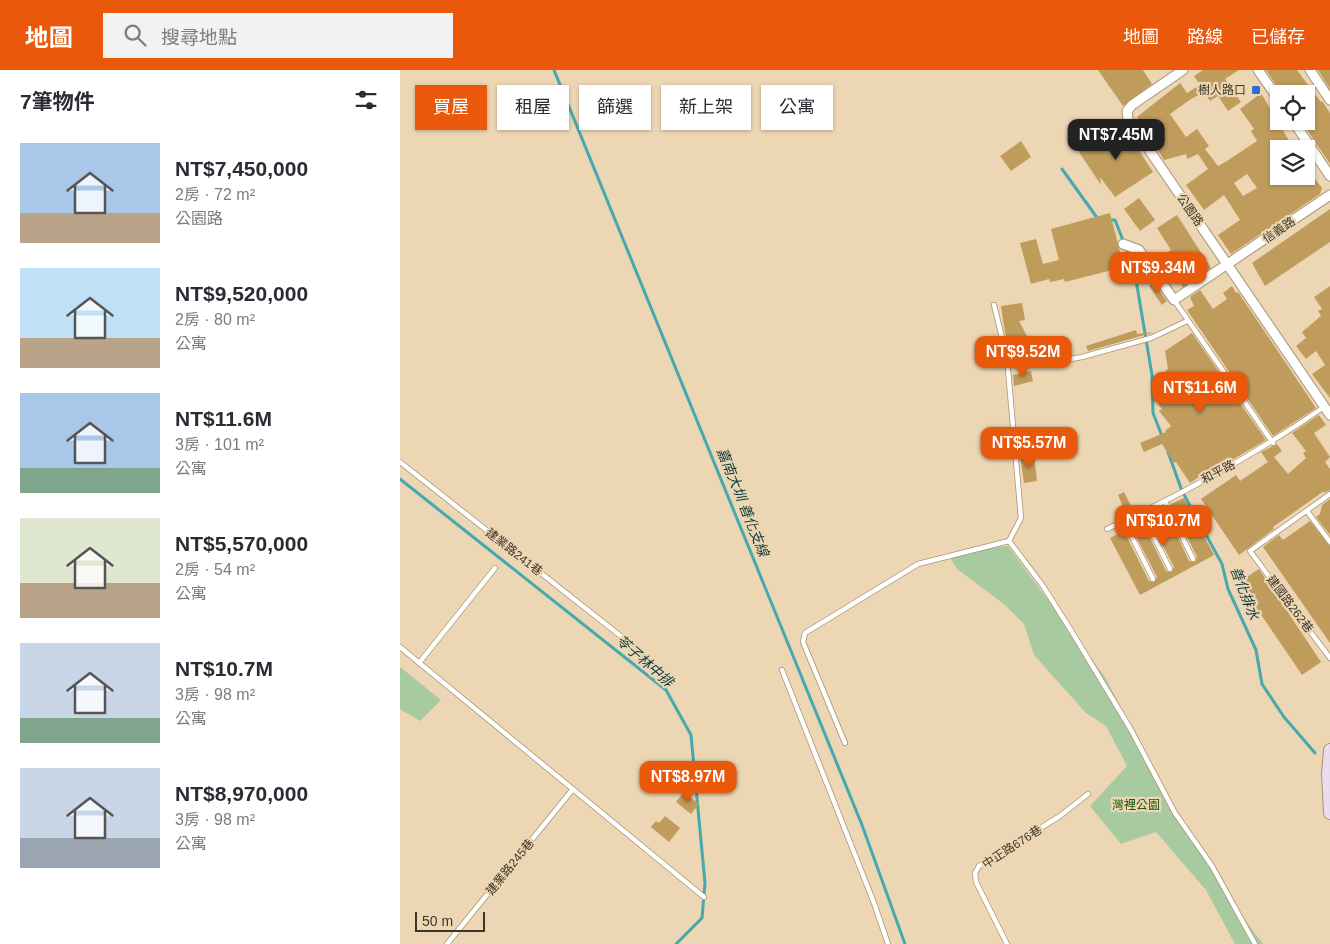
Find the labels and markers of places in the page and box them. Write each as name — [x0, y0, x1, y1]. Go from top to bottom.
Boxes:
place label: 樹人路口 — [1198, 83, 1246, 97]
marker: 樹人路口 — [1250, 84, 1262, 96]
pin: NT$7.45M — [1064, 118, 1168, 161]
pin: NT$9.34M — [1106, 252, 1210, 294]
pin: NT$9.52M — [971, 336, 1075, 378]
pin: NT$11.6M — [1148, 372, 1252, 414]
pin: NT$5.57M — [977, 426, 1081, 469]
pin: NT$10.7M — [1111, 504, 1215, 547]
pin: NT$8.97M — [636, 760, 740, 803]

